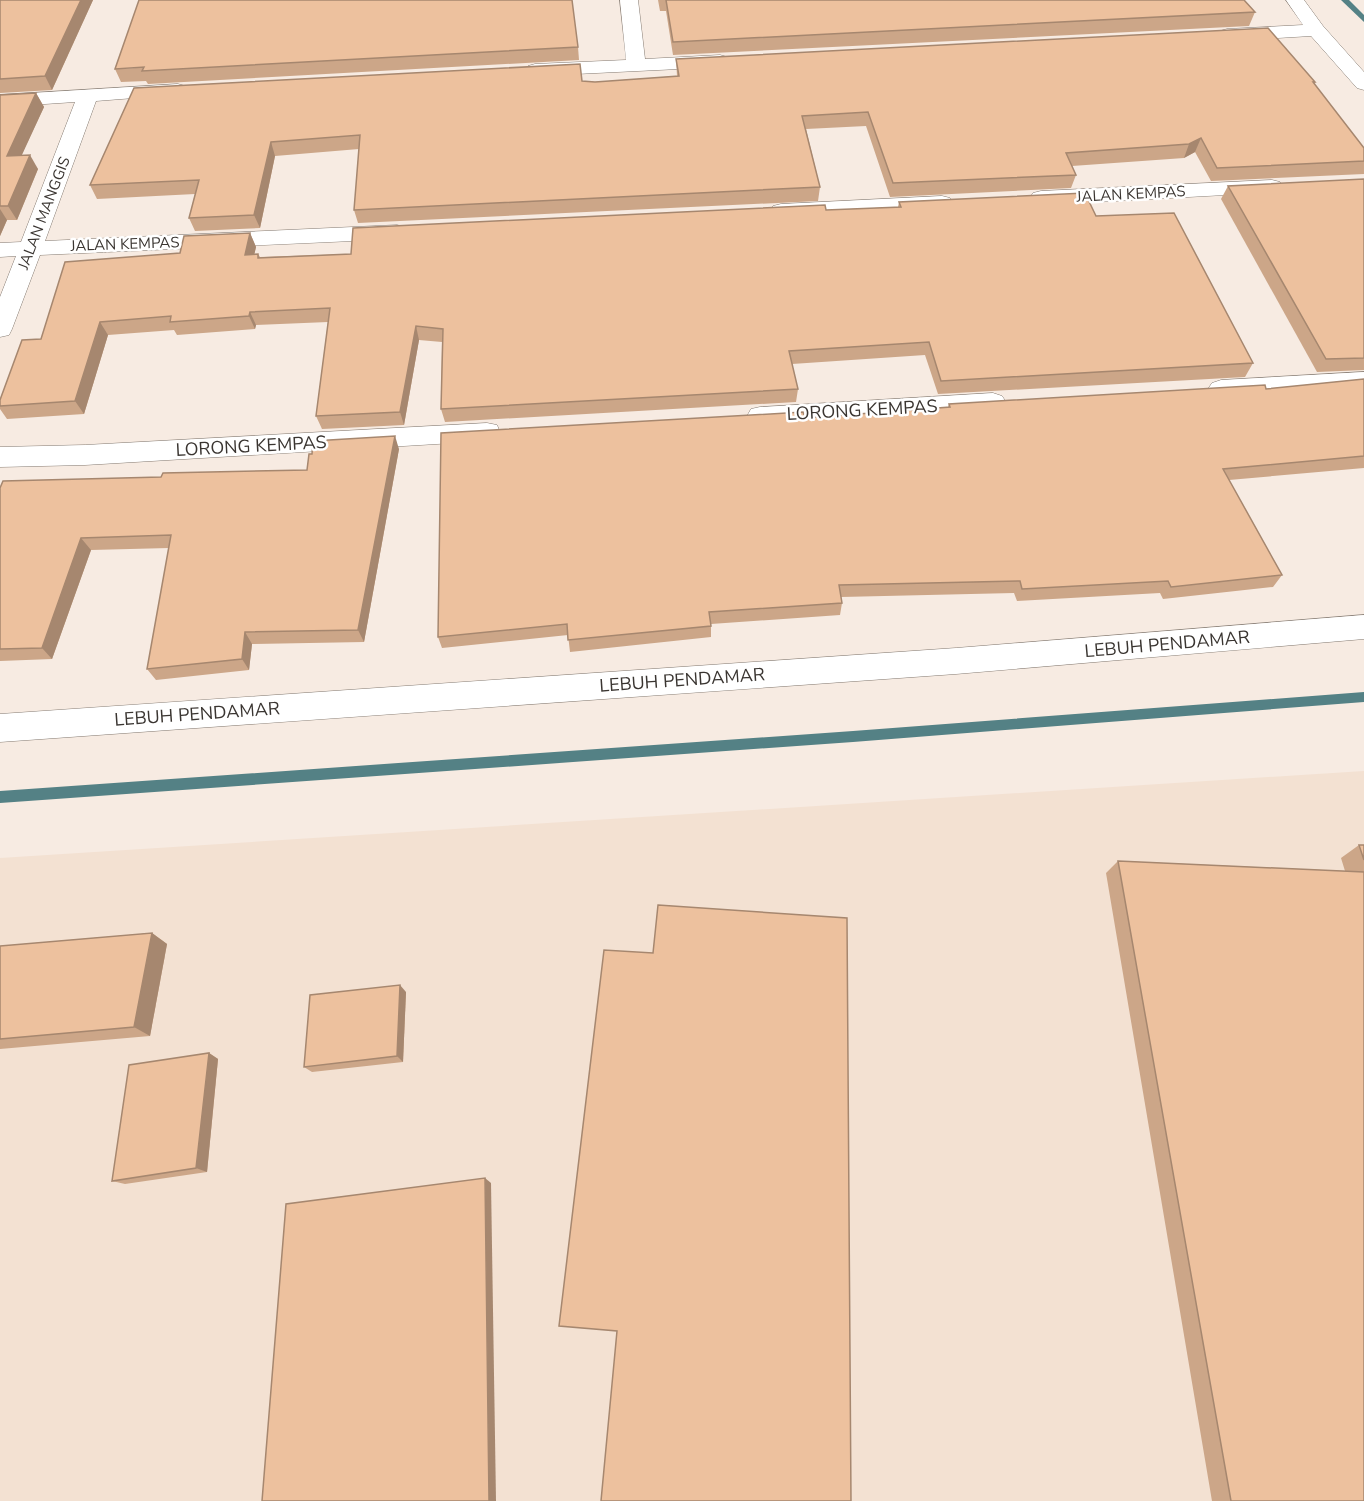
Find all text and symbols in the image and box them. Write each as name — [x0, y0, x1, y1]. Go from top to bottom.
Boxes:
street label: JALAN MANGGIS — [13, 154, 75, 273]
street label: JALAN KEMPAS — [1075, 181, 1186, 207]
street label: JALAN KEMPAS — [69, 232, 180, 256]
street label: LORONG KEMPAS — [786, 394, 938, 426]
street label: LORONG KEMPAS — [175, 430, 327, 462]
street label: LEBUH PENDAMAR — [1083, 625, 1251, 663]
street label: LEBUH PENDAMAR — [598, 662, 766, 698]
street label: LEBUH PENDAMAR — [113, 696, 281, 732]

